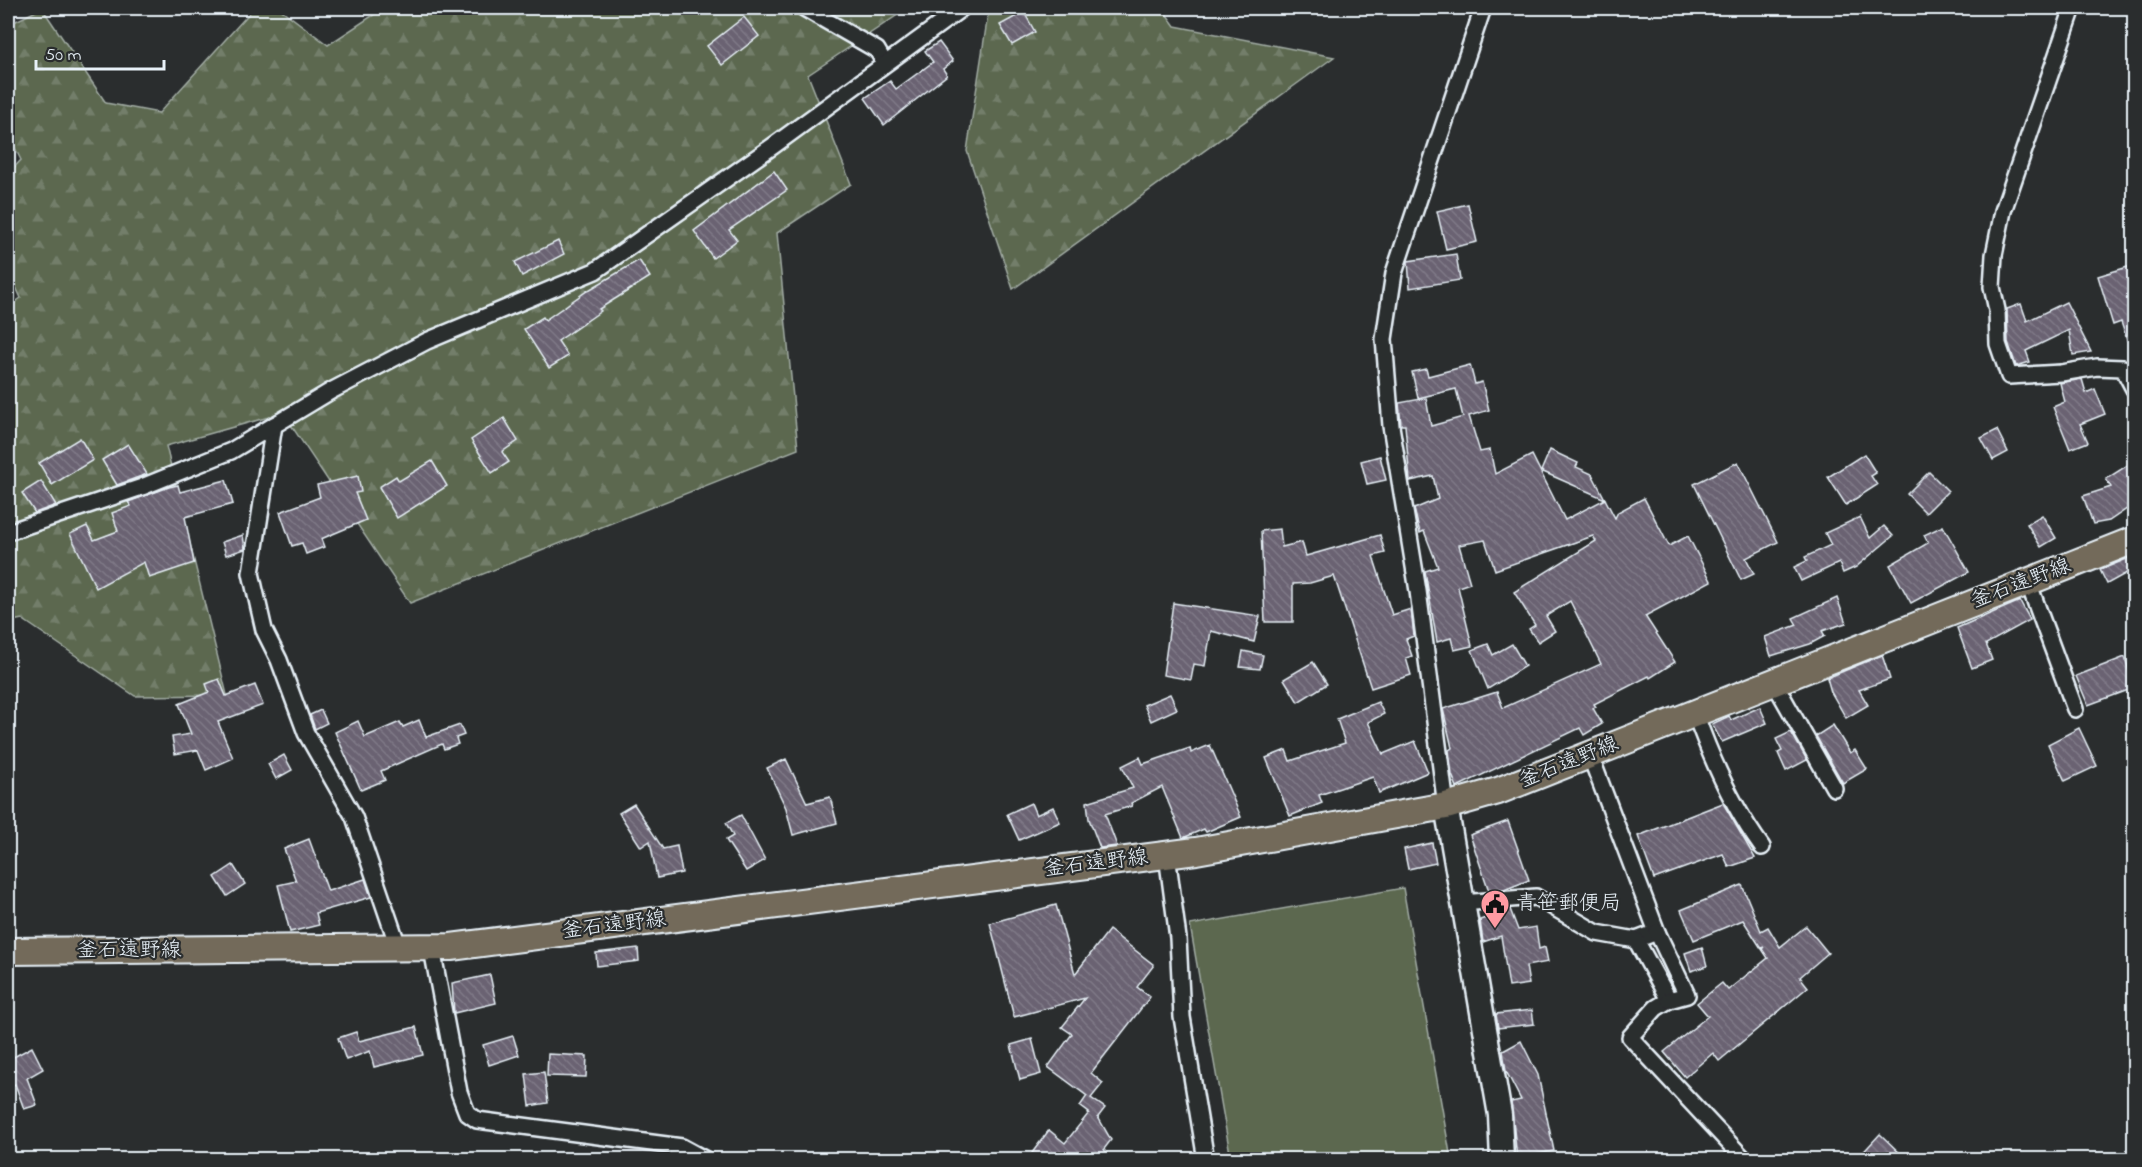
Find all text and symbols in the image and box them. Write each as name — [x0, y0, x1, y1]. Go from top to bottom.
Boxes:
scale bar — [36, 33, 164, 71]
text: 50 m — [45, 43, 82, 69]
street label: 釜石遠野線 — [1967, 551, 2075, 617]
street label: 釜石遠野線 — [1515, 729, 1623, 797]
street label: 釜石遠野線 — [1042, 843, 1150, 885]
public building icon: 青笹郵便局 — [1479, 888, 1511, 930]
place label: 青笹郵便局 — [1516, 889, 1621, 919]
street label: 釜石遠野線 — [560, 905, 668, 947]
street label: 釜石遠野線 — [77, 936, 182, 966]

